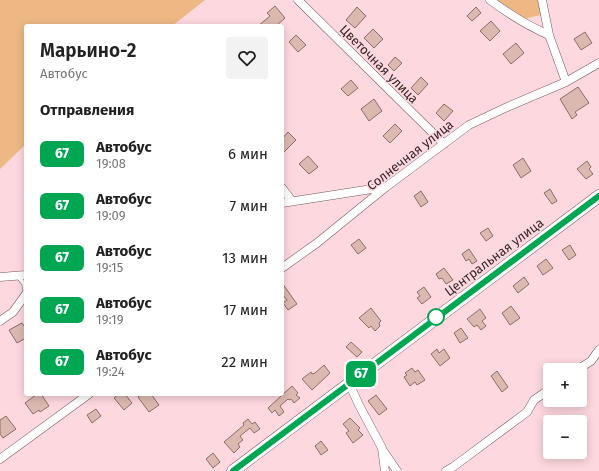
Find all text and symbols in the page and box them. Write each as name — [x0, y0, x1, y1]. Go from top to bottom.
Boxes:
street label: Цветочная улица — [337, 22, 421, 106]
button: heart — [226, 37, 268, 79]
text: Марьино-2 — [40, 39, 137, 62]
text: Автобус — [40, 66, 88, 81]
text: Отправления — [40, 101, 134, 119]
street label: Солнечная улица — [364, 117, 456, 193]
text: Автобус — [96, 138, 152, 156]
text: 67 — [55, 145, 69, 162]
text: 6 мин — [228, 145, 268, 163]
text: 19:08 — [96, 156, 126, 171]
text: Автобус — [96, 190, 152, 208]
text: 67 — [55, 197, 69, 214]
text: 7 мин — [229, 197, 268, 215]
text: 19:09 — [96, 208, 126, 223]
street label: Центральная улица — [442, 215, 546, 299]
text: Автобус — [96, 242, 152, 260]
text: 67 — [55, 249, 69, 266]
text: 13 мин — [222, 249, 268, 267]
text: 19:15 — [96, 260, 123, 275]
text: Автобус — [96, 294, 152, 312]
text: 67 — [55, 301, 69, 318]
text: 17 мин — [223, 301, 268, 319]
unlabelled marker — [427, 308, 445, 326]
text: 19:19 — [96, 312, 124, 327]
text: Автобус — [96, 346, 152, 364]
text: 67 — [55, 353, 69, 370]
text: 22 мин — [221, 353, 268, 371]
line badge: 67 — [343, 361, 379, 387]
map controls — [543, 363, 587, 459]
button: + — [543, 363, 587, 407]
text: 19:24 — [96, 364, 125, 379]
text: 67 — [354, 365, 368, 382]
button: − — [543, 415, 587, 459]

